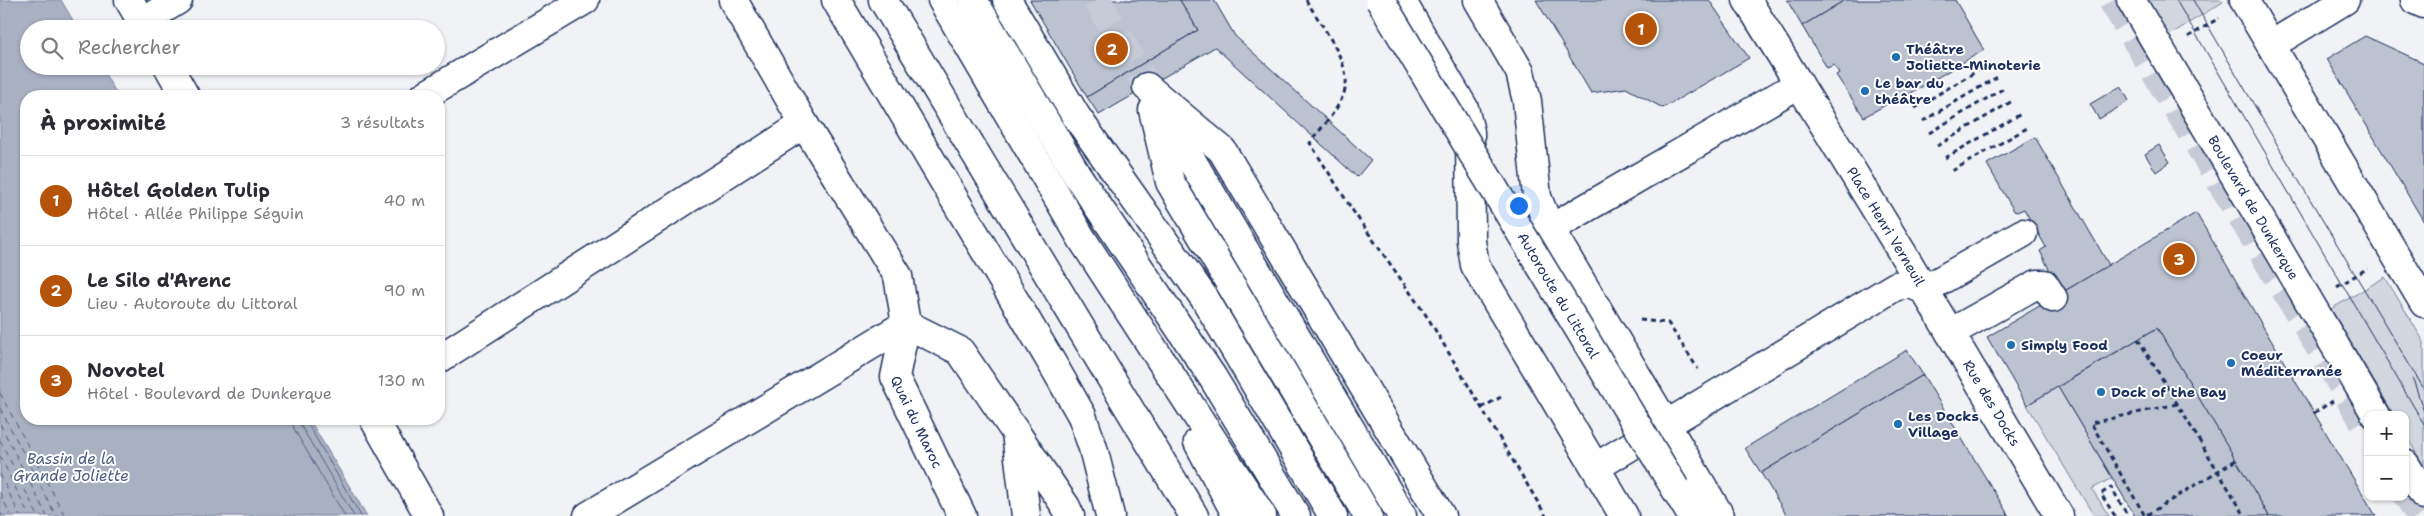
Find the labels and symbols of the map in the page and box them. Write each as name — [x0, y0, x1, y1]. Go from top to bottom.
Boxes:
pin: 1 — [1625, 10, 1657, 48]
pin: 2 — [1096, 30, 1128, 68]
place label: Théâtre Joliette-Minoterie — [1906, 40, 2041, 74]
marker: Théâtre Joliette-Minoterie — [1890, 51, 1902, 63]
place label: Le bar du théâtre — [1875, 74, 1944, 108]
marker: Le bar du théâtre — [1859, 85, 1871, 97]
street label: Boulevard de Dunkerque — [2204, 132, 2303, 283]
street label: Place Henri Verneuil — [1843, 164, 1929, 290]
your location — [1506, 193, 1532, 219]
street label: Autoroute du Littoral — [1513, 229, 1604, 362]
pin: 3 — [2163, 240, 2195, 278]
place label: Simply Food — [2021, 336, 2108, 354]
marker: Simply Food — [2005, 339, 2017, 351]
place label: Coeur Méditerranée — [2241, 346, 2342, 380]
street label: Rue des Docks — [1959, 357, 2024, 450]
marker: Coeur Méditerranée — [2225, 357, 2237, 369]
street label: Quai du Maroc — [887, 373, 947, 471]
place label: Dock of the Bay — [2111, 383, 2226, 401]
marker: Dock of the Bay — [2095, 386, 2107, 398]
place label: Les Docks Village — [1908, 407, 1979, 441]
marker: Les Docks Village — [1892, 418, 1904, 430]
water label: Bassin de la Grande Joliette — [13, 449, 129, 486]

